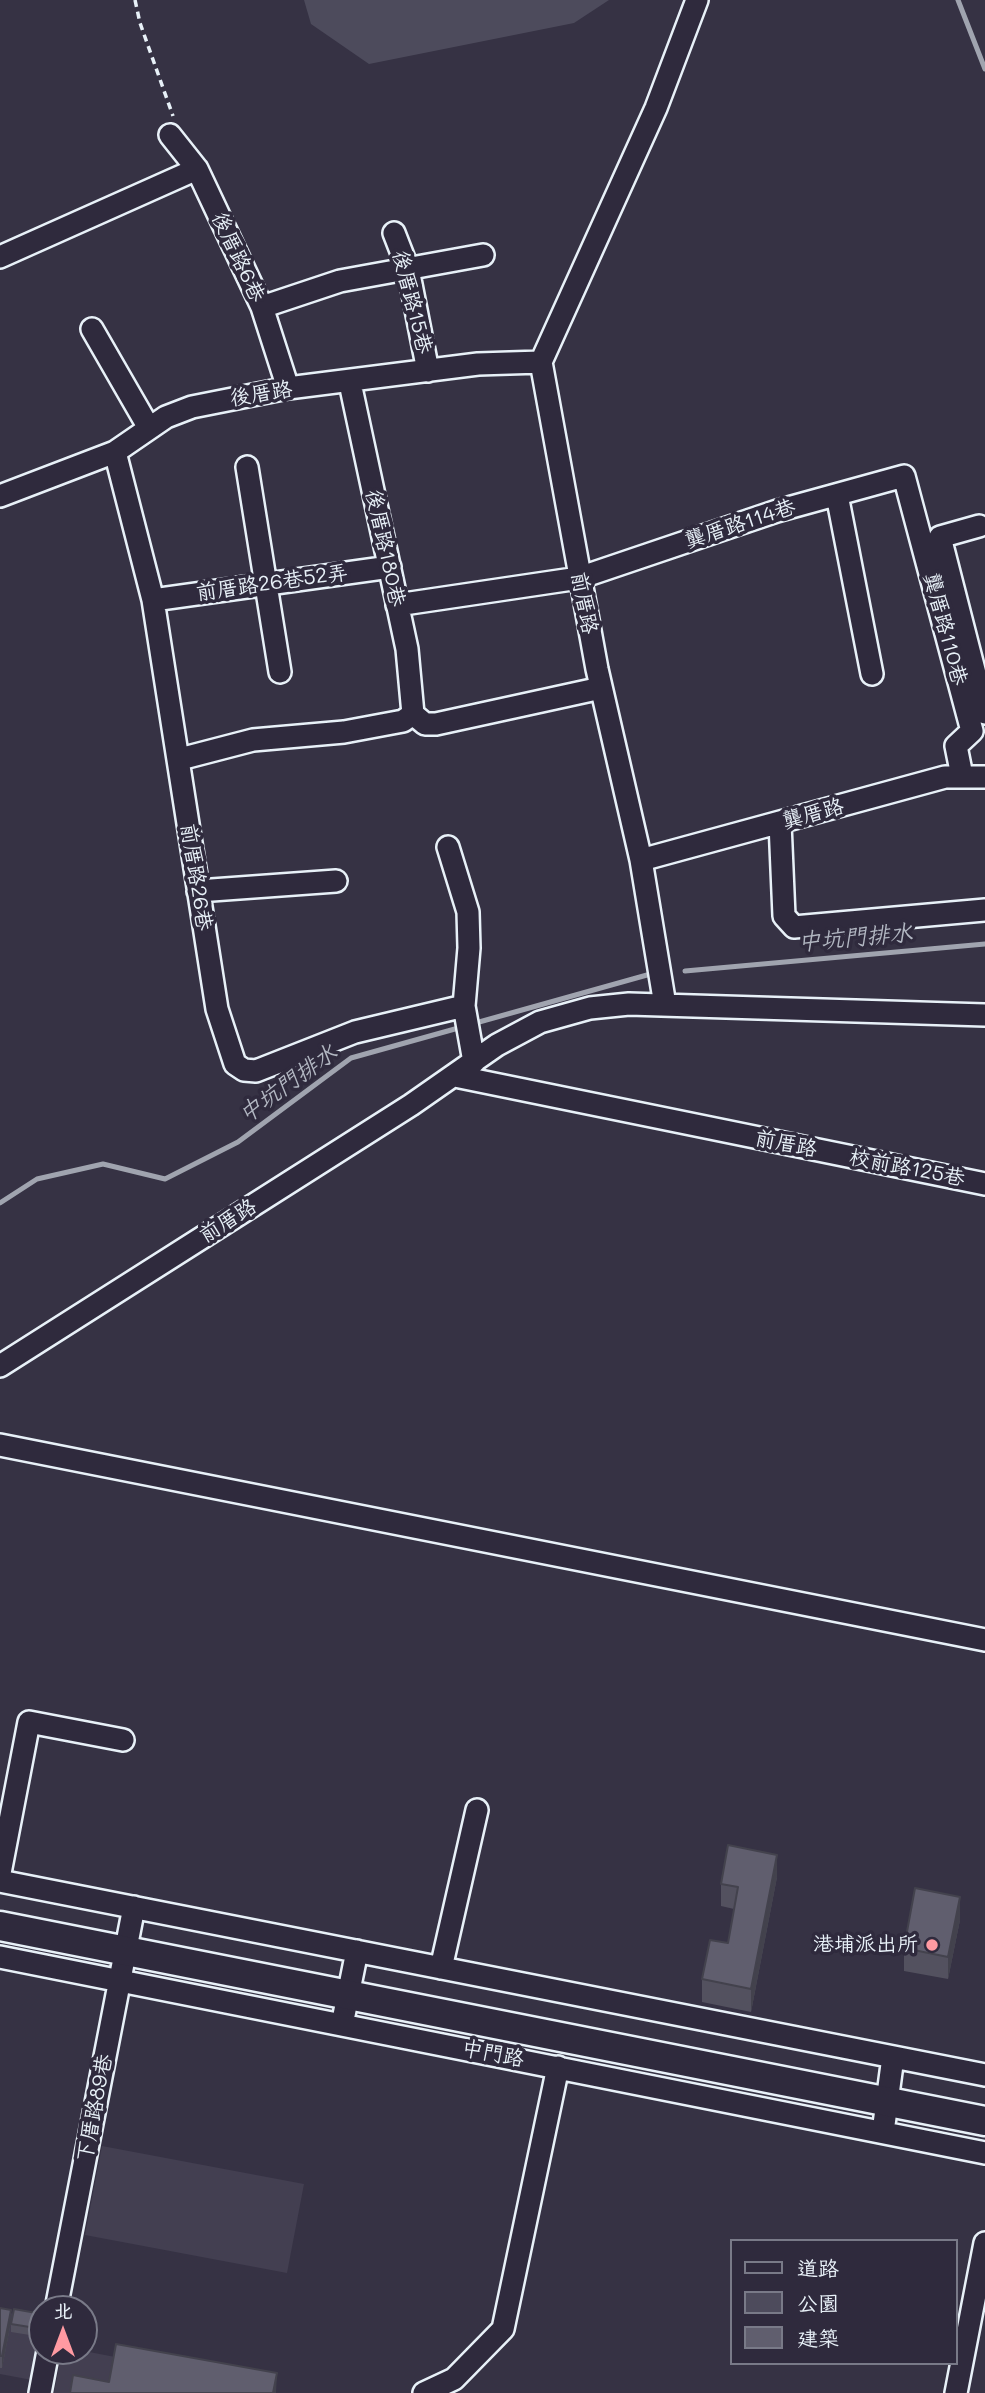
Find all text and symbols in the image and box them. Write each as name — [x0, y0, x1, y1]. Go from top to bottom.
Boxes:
street label: 後厝路6巷 — [206, 208, 270, 306]
street label: 後厝路15巷 — [387, 248, 437, 356]
street label: 後厝路 — [228, 377, 294, 411]
street label: 後厝路180巷 — [360, 487, 410, 609]
street label: 龔厝路114巷 — [681, 494, 799, 554]
street label: 前厝路26巷52弄 — [194, 560, 350, 606]
street label: 前厝路 — [566, 570, 602, 636]
street label: 龔厝路110巷 — [918, 570, 972, 688]
street label: 龔厝路 — [779, 794, 847, 834]
street label: 前厝路26巷 — [175, 822, 217, 932]
water label: 中坑門排水 — [797, 919, 913, 957]
water label: 中坑門排水 — [233, 1039, 343, 1129]
street label: 前厝路 — [753, 1126, 819, 1162]
street label: 校前路125巷 — [847, 1144, 967, 1192]
street label: 前厝路 — [195, 1194, 261, 1248]
place label: 港埔派出所 — [813, 1932, 918, 1958]
marker: 港埔派出所 — [924, 1937, 940, 1953]
street label: 中門路 — [460, 2036, 526, 2072]
street label: 下厝路89巷 — [72, 2052, 118, 2164]
legend — [730, 2239, 957, 2365]
text: 道路 — [797, 2254, 839, 2281]
text: 公園 — [797, 2289, 839, 2316]
north arrow — [28, 2295, 98, 2365]
text: 北 — [53, 2298, 73, 2323]
text: 建築 — [797, 2324, 839, 2351]

